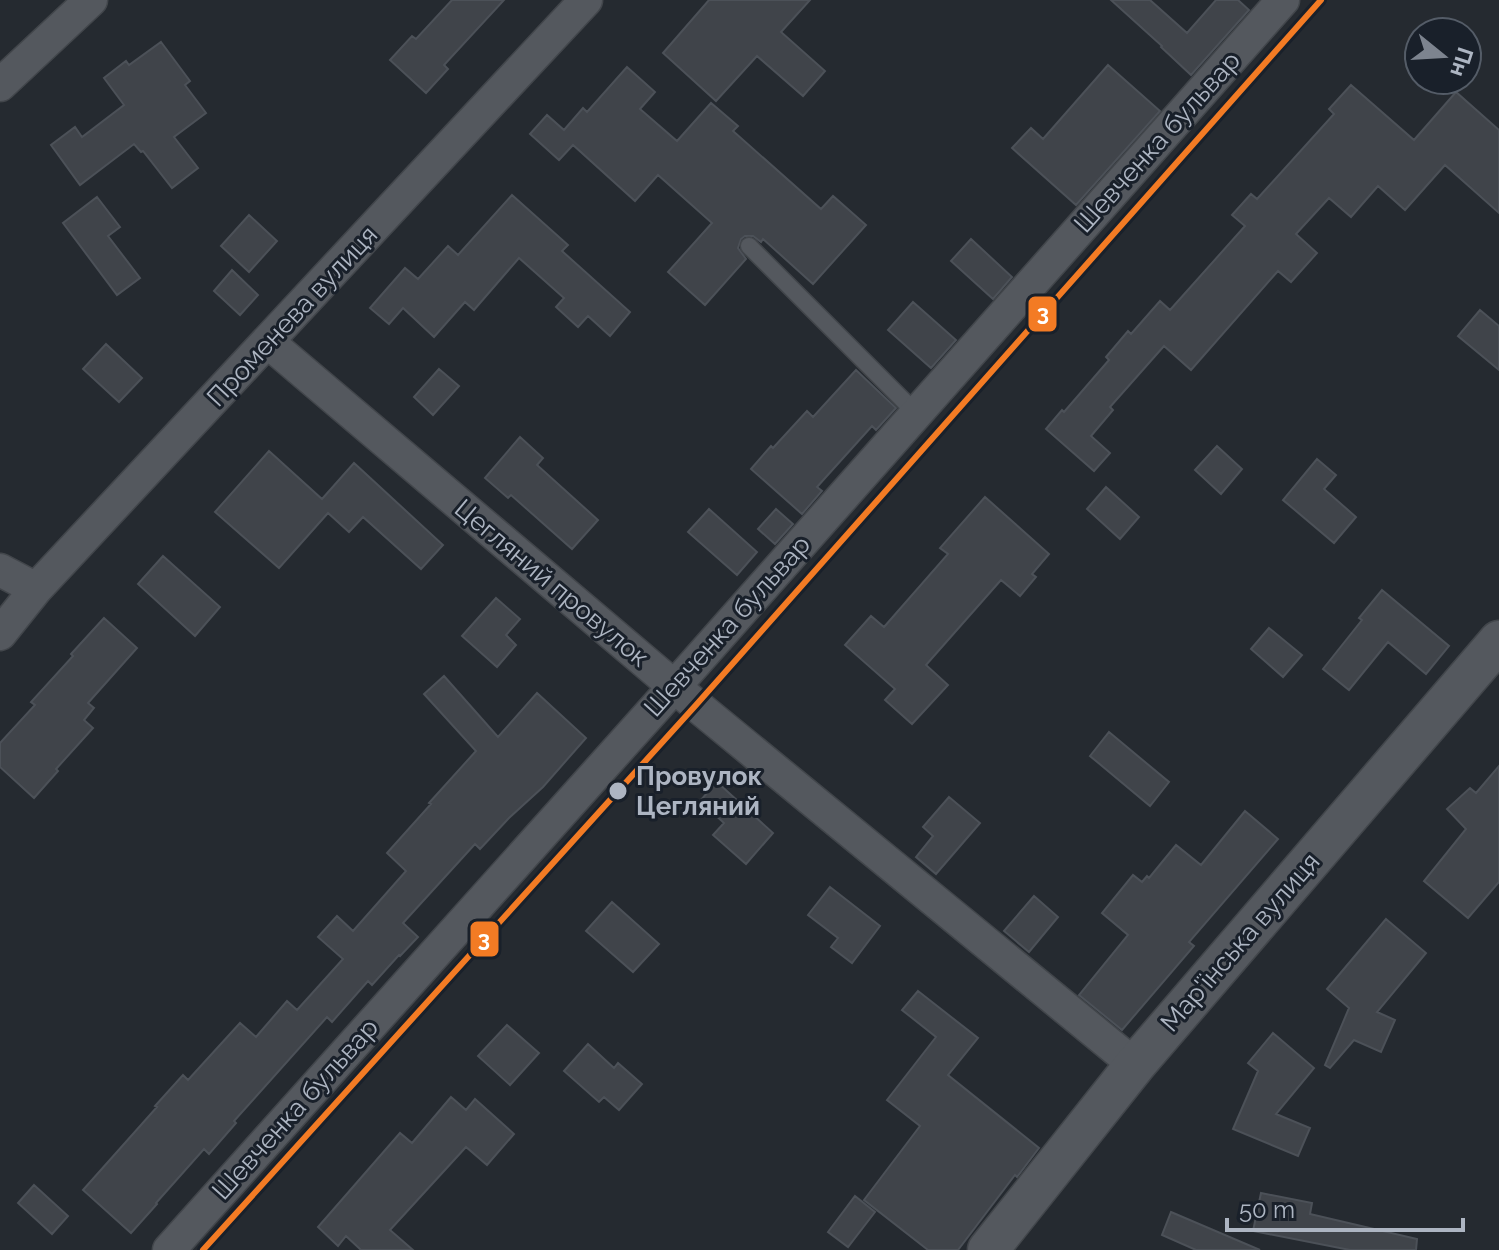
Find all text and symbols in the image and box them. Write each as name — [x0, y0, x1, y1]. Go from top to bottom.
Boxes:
north arrow — [1403, 16, 1483, 96]
text: Пн — [1445, 44, 1479, 80]
street label: Шевченка бульвар — [1068, 45, 1246, 239]
street label: Променева вулиця — [201, 220, 383, 412]
line badge: 3 — [1027, 295, 1058, 333]
text: 3 — [1037, 300, 1049, 326]
street label: Цегляний провулок — [449, 493, 655, 673]
street label: Шевченка бульвар — [638, 529, 816, 723]
place label: Провулок Цегляний — [636, 761, 762, 821]
marker: Провулок Цегляний — [607, 780, 629, 802]
street label: Мар'їнська вулиця — [1154, 847, 1326, 1037]
line badge: 3 — [469, 920, 500, 958]
text: 3 — [478, 926, 490, 952]
street label: Шевченка бульвар — [206, 1012, 384, 1206]
scale bar — [1227, 1182, 1463, 1232]
text: 50 m — [1239, 1195, 1295, 1224]

